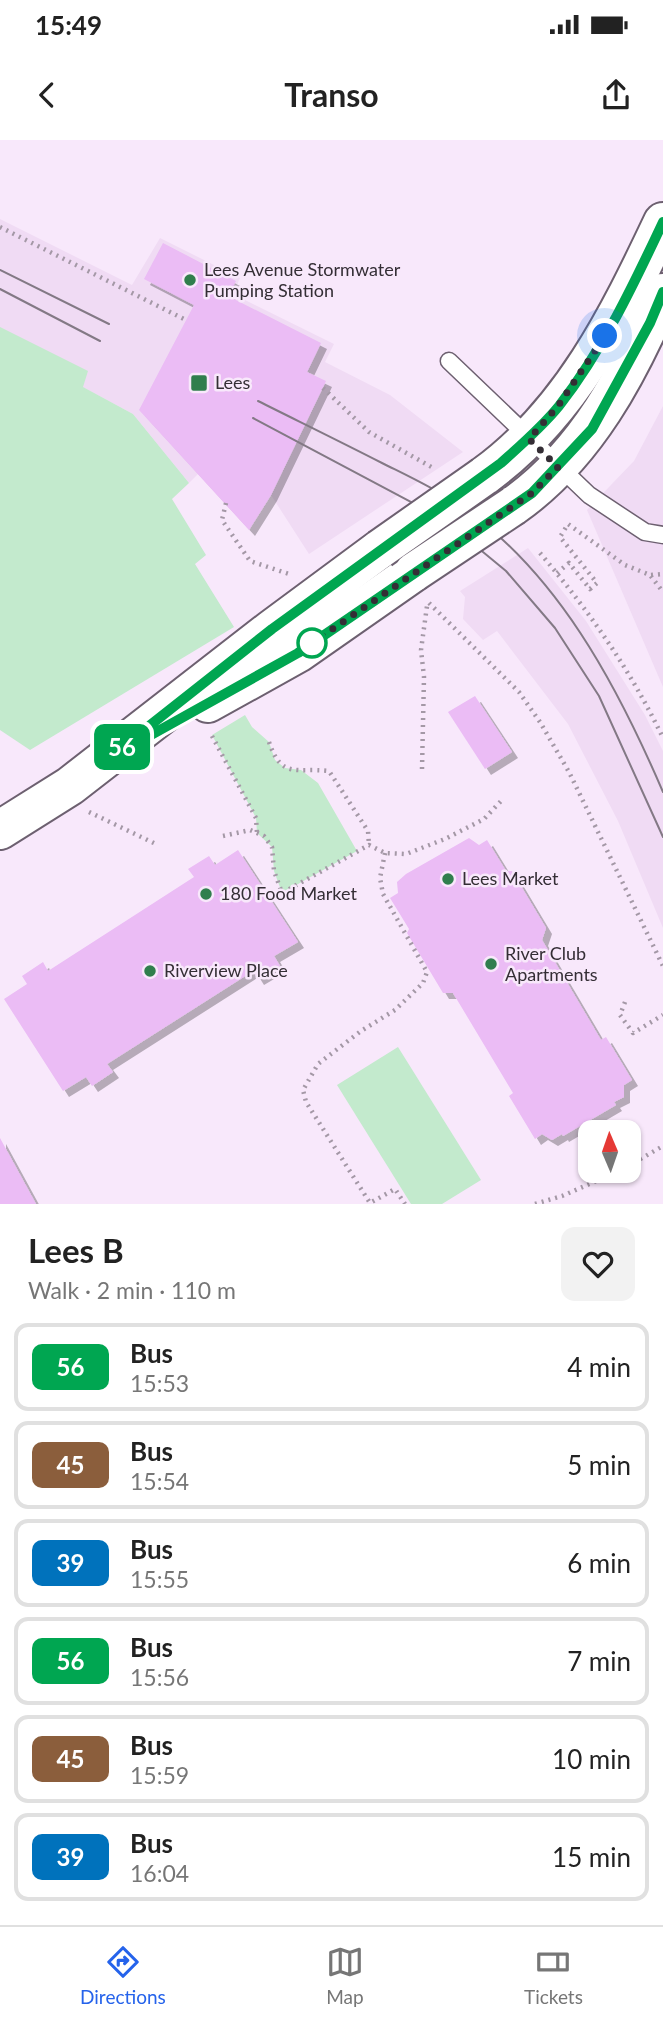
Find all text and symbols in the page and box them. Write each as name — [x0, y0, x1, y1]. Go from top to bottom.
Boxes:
text: 15:49 — [35, 9, 102, 41]
text: Transo — [284, 75, 379, 114]
icon: back — [28, 76, 66, 114]
icon: share — [597, 76, 635, 114]
place label: Lees Avenue Stormwater Pumping Station — [204, 258, 401, 301]
marker: Lees Avenue Stormwater Pumping Station — [182, 272, 198, 288]
your location — [587, 318, 622, 353]
place label: Lees — [215, 371, 251, 393]
marker: Lees — [189, 373, 209, 393]
unlabelled marker — [297, 628, 327, 658]
line badge: 56 — [90, 724, 154, 770]
text: 56 — [108, 732, 136, 761]
place label: Lees Market — [462, 867, 559, 889]
marker: Lees Market — [440, 871, 456, 887]
place label: 180 Food Market — [220, 882, 357, 904]
marker: 180 Food Market — [198, 886, 214, 902]
place label: River Club Apartments — [505, 942, 598, 985]
marker: River Club Apartments — [483, 956, 499, 972]
place label: Riverview Place — [164, 959, 288, 981]
marker: Riverview Place — [142, 963, 158, 979]
north arrow — [578, 1120, 640, 1183]
map controls — [578, 1120, 641, 1183]
button: heart — [561, 1227, 635, 1301]
text: Lees B — [28, 1230, 124, 1270]
text: Walk · 2 min · 110 m — [28, 1276, 236, 1304]
text: Bus — [130, 1337, 173, 1369]
text: 4 min — [567, 1351, 631, 1383]
text: 56 — [57, 1352, 84, 1381]
text: 15:53 — [130, 1369, 189, 1397]
text: Bus — [130, 1435, 173, 1467]
text: 5 min — [567, 1449, 631, 1481]
text: 45 — [57, 1450, 84, 1479]
text: 15:54 — [130, 1467, 189, 1495]
text: Bus — [130, 1533, 173, 1565]
text: 6 min — [567, 1547, 631, 1579]
text: 39 — [57, 1548, 84, 1577]
text: 15:55 — [130, 1565, 189, 1593]
text: Bus — [130, 1631, 173, 1663]
text: 7 min — [567, 1645, 631, 1677]
text: 56 — [57, 1646, 84, 1675]
text: 15:56 — [130, 1663, 189, 1691]
text: Bus — [130, 1729, 173, 1761]
text: 10 min — [552, 1743, 631, 1775]
text: 45 — [57, 1744, 84, 1773]
text: 15:59 — [130, 1761, 189, 1789]
text: Bus — [130, 1827, 173, 1859]
text: 15 min — [552, 1841, 631, 1873]
text: 39 — [57, 1842, 84, 1871]
text: 16:04 — [130, 1859, 189, 1887]
tab: Directions — [80, 1943, 166, 2008]
tab: Map — [326, 1943, 364, 2008]
tab: Tickets — [524, 1943, 583, 2008]

